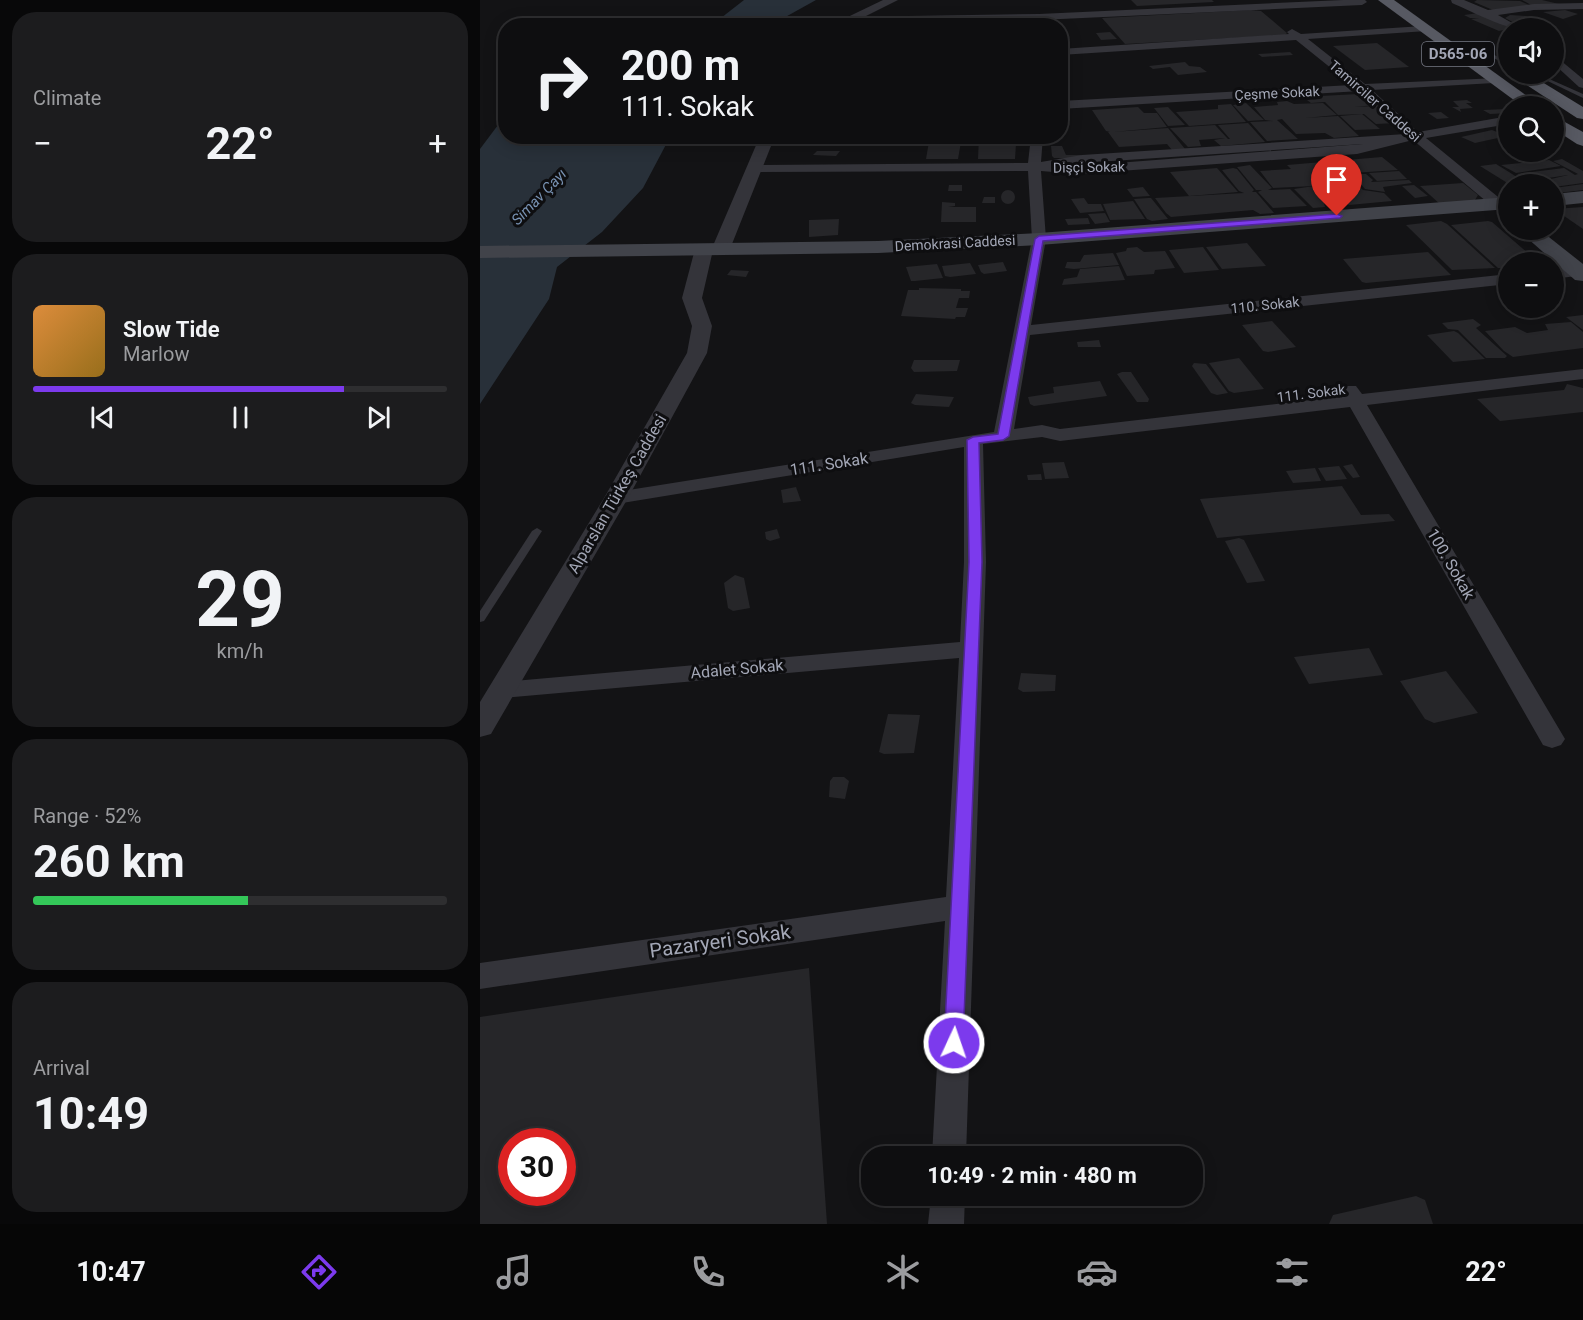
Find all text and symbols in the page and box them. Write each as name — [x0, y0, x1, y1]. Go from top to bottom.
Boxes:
map controls — [1498, 18, 1564, 318]
button: sound — [1498, 18, 1564, 84]
text: 200 m — [621, 41, 740, 90]
icon: right — [522, 42, 600, 120]
road number: D565-06 — [1422, 42, 1494, 66]
street label: Tamirciler Caddesi — [1326, 57, 1424, 145]
street label: Çeşme Sokak — [1234, 83, 1321, 103]
text: Climate — [33, 86, 101, 110]
text: 111. Sokak — [621, 91, 754, 123]
button: search — [1498, 96, 1564, 162]
text: 22° — [205, 117, 275, 170]
text: − — [33, 124, 52, 163]
text: + — [428, 124, 447, 163]
pin — [1311, 154, 1362, 216]
street label: Dişçi Sokak — [1053, 158, 1126, 176]
icon: arrive — [1320, 163, 1353, 196]
water label: Simav Çayı — [508, 165, 570, 229]
button: + — [1498, 174, 1564, 240]
street label: Demokrasi Caddesi — [894, 232, 1016, 254]
button: − — [1498, 252, 1564, 318]
street label: 110. Sokak — [1230, 293, 1301, 317]
text: Slow Tide — [123, 317, 220, 342]
text: Marlow — [123, 342, 189, 366]
street label: 111. Sokak — [1276, 381, 1347, 405]
icon: previous — [86, 401, 119, 434]
icon: pause — [224, 401, 257, 434]
icon: next — [362, 401, 395, 434]
street label: Alparslan Türkeş Caddesi — [564, 411, 670, 577]
street label: 111. Sokak — [789, 448, 870, 480]
street label: 100. Sokak — [1423, 525, 1479, 604]
text: 29 — [195, 554, 285, 645]
text: km/h — [217, 639, 263, 663]
street label: Adalet Sokak — [690, 655, 785, 683]
text: Range · 52% — [33, 804, 141, 828]
text: 260 km — [33, 835, 185, 888]
street label: Pazaryeri Sokak — [648, 919, 793, 963]
position arrow — [922, 1011, 986, 1075]
text: Arrival — [33, 1056, 90, 1080]
text: 10:49 — [33, 1087, 149, 1140]
speed limit sign: 30 — [498, 1128, 576, 1206]
text: 10:49 · 2 min · 480 m — [927, 1163, 1137, 1188]
icon: directions — [298, 1251, 340, 1293]
icon: music — [493, 1251, 535, 1293]
icon: phone — [687, 1251, 729, 1293]
icon: climate — [882, 1251, 924, 1293]
icon: car — [1076, 1251, 1118, 1293]
icon: filters — [1271, 1251, 1313, 1293]
text: 10:47 — [76, 1256, 146, 1288]
text: 22° — [1465, 1256, 1507, 1288]

